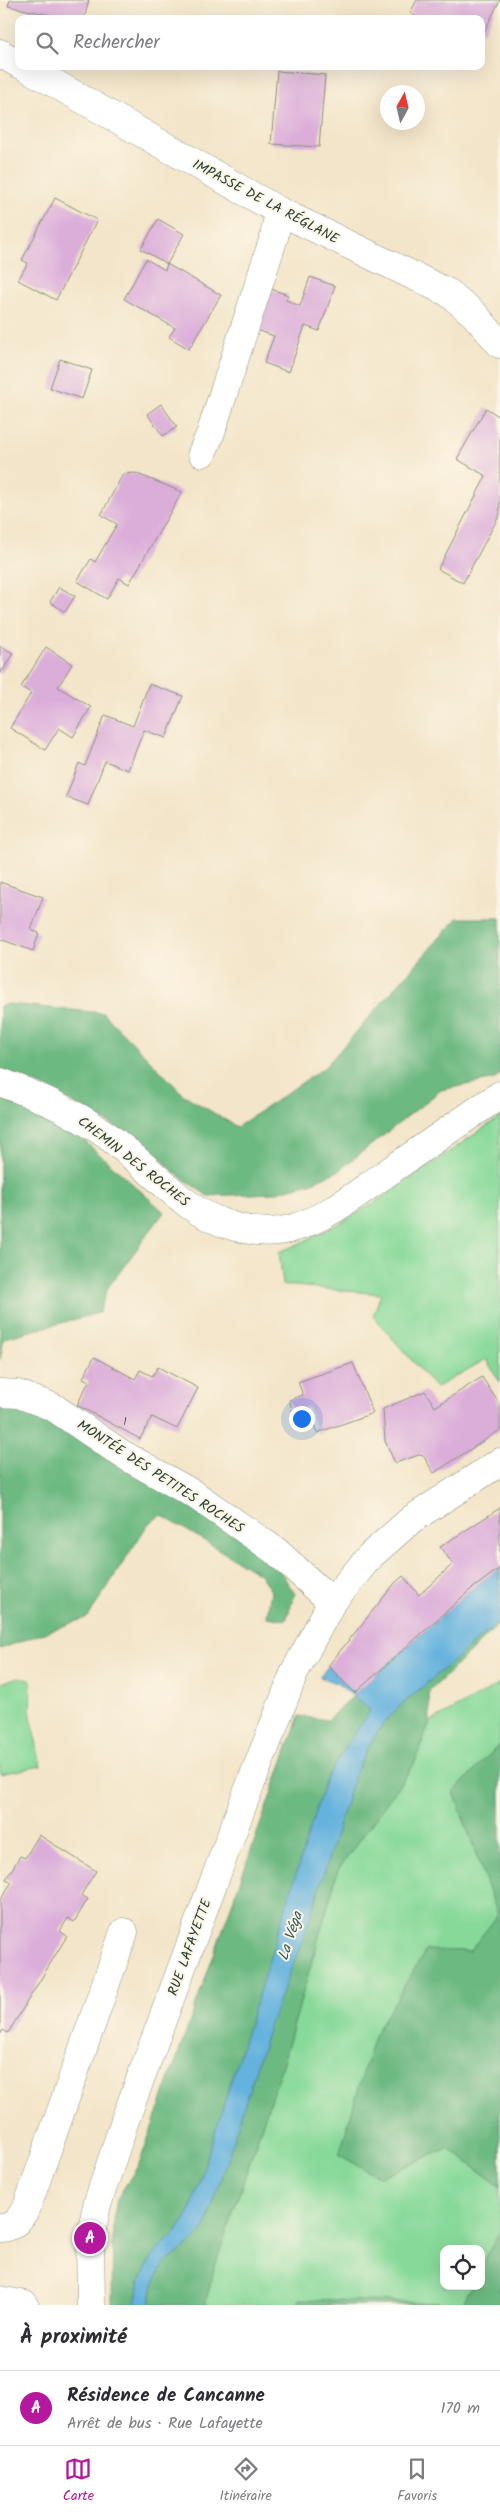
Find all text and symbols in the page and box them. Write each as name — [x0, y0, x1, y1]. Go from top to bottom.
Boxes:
search box — [15, 15, 485, 70]
text: Rechercher — [73, 28, 160, 58]
icon: search — [33, 29, 61, 57]
north arrow — [380, 85, 425, 130]
street label: IMPASSE DE LA RÉGLANE — [188, 154, 344, 250]
street label: CHEMIN DES ROCHES — [73, 1111, 195, 1213]
your location — [289, 1406, 315, 1432]
house number: 1 — [123, 1413, 127, 1431]
street label: MONTÉE DES PETITES ROCHES — [73, 1414, 249, 1540]
street label: RUE LAFAYETTE — [162, 1895, 218, 1999]
water label: La Véga — [272, 1908, 310, 1964]
pin: A — [74, 2219, 106, 2257]
map controls — [440, 2245, 485, 2290]
button: locate — [440, 2245, 485, 2290]
text: À proximité — [20, 2321, 127, 2354]
text: Résidence de Cancanne — [67, 2381, 265, 2411]
text: A — [31, 2396, 41, 2421]
text: 170 m — [440, 2396, 480, 2421]
text: Arrêt de bus · Rue Lafayette — [67, 2411, 263, 2436]
tab: Carte — [63, 2455, 94, 2507]
tab: Itinéraire — [220, 2455, 272, 2507]
tab: Favoris — [397, 2455, 437, 2507]

